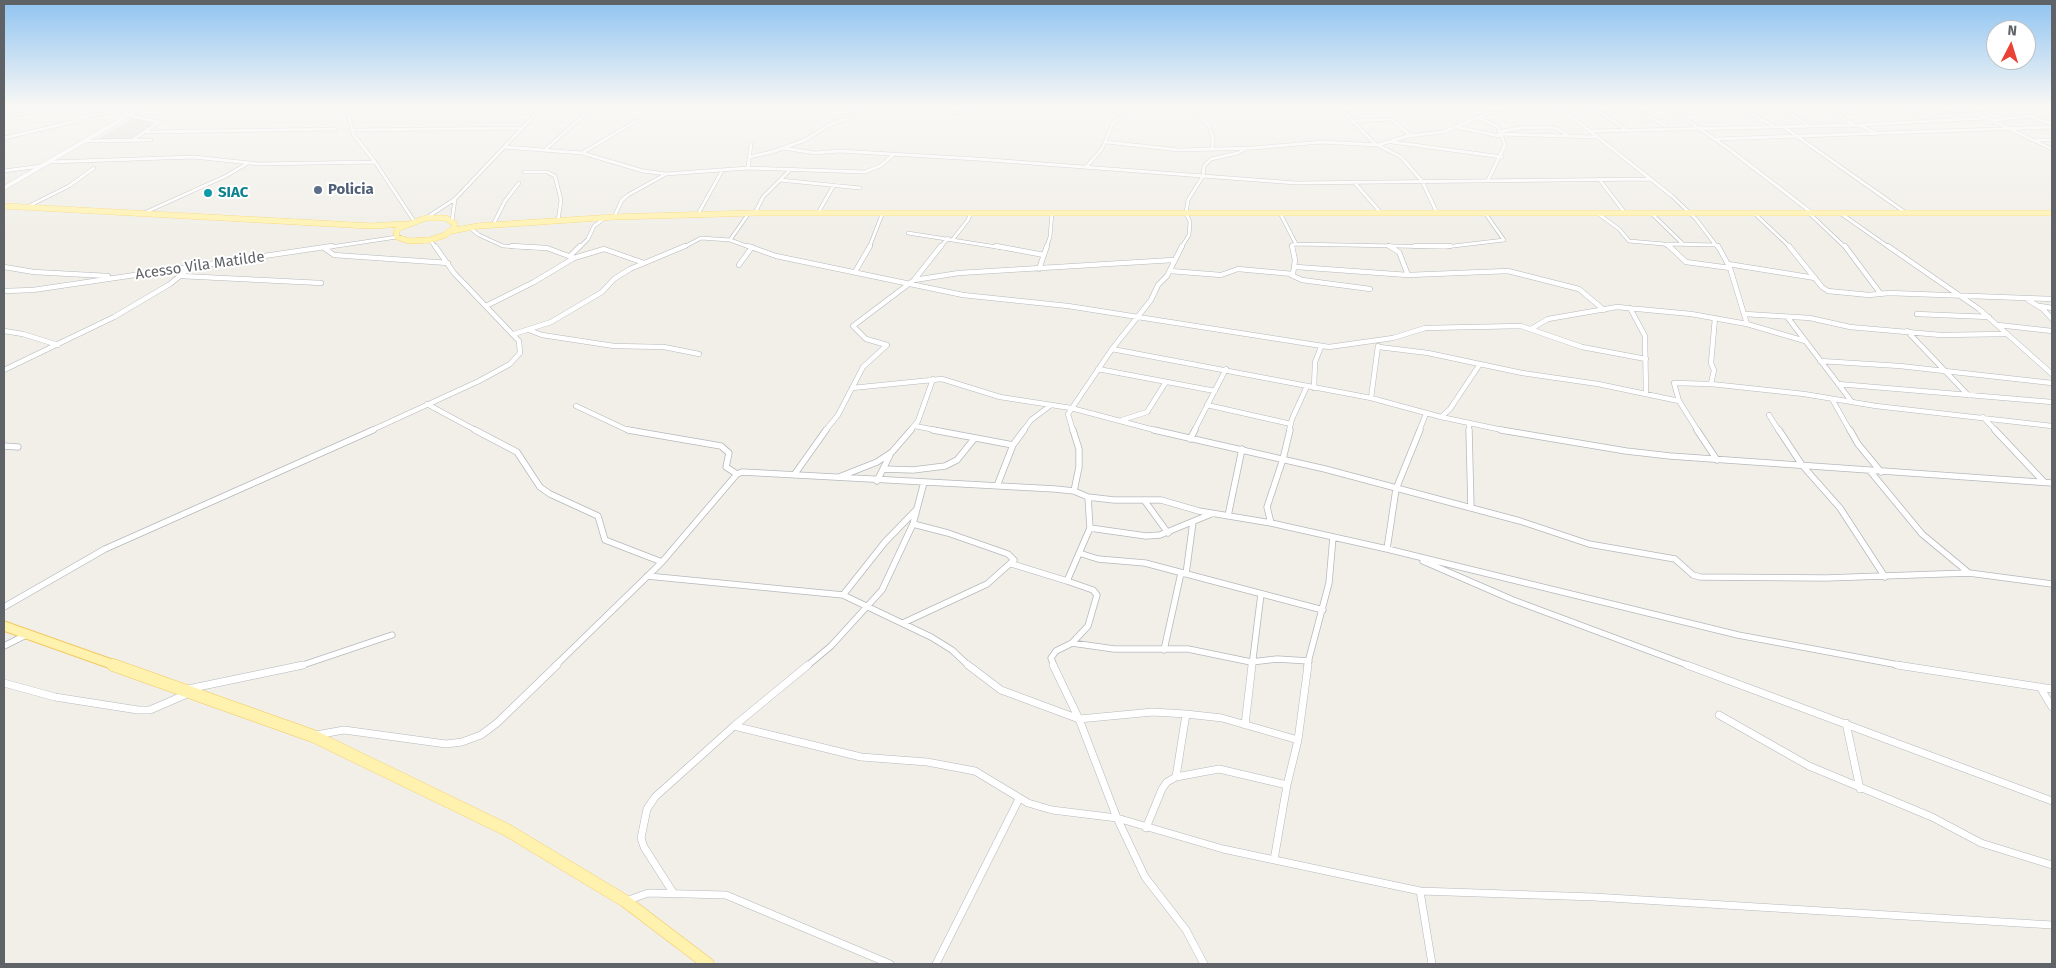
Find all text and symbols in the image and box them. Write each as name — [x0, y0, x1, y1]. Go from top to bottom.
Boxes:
north arrow — [1986, 20, 2036, 70]
text: N — [2007, 22, 2018, 39]
place label: Policia — [328, 181, 374, 199]
place label: SIAC — [218, 184, 248, 202]
marker: Policia — [312, 184, 324, 196]
marker: SIAC — [202, 187, 214, 199]
street label: Acesso Vila Matilde — [134, 248, 266, 284]

